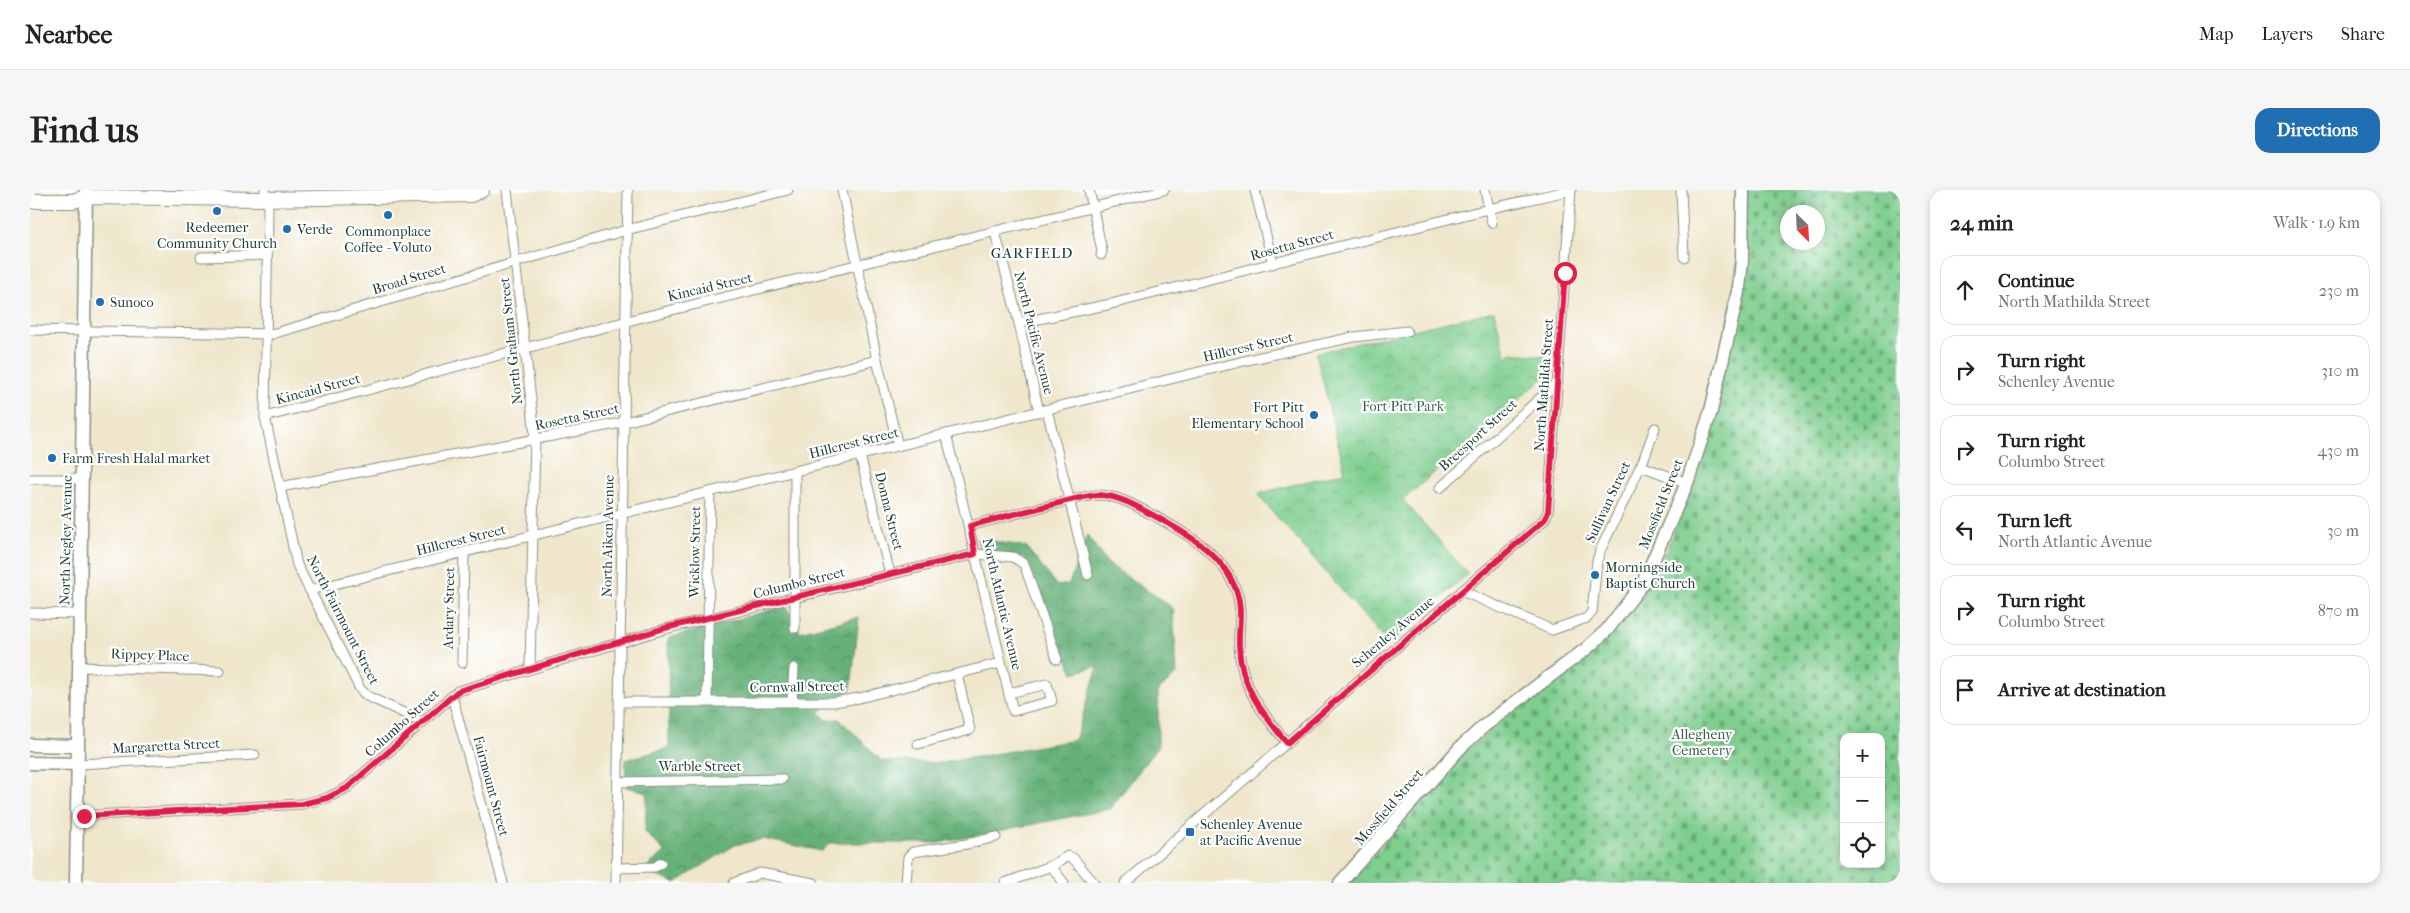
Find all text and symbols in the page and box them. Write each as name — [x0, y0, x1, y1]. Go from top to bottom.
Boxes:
text: Nearbee — [25, 21, 112, 49]
text: Map — [2199, 24, 2233, 45]
text: Layers — [2261, 24, 2313, 45]
text: Share — [2341, 24, 2385, 45]
button: Directions — [2255, 108, 2380, 153]
text: Find us — [30, 110, 139, 151]
marker: Redeemer Community Church — [211, 205, 223, 217]
north arrow — [1780, 205, 1825, 250]
marker: Commonplace Coffee - Voluto — [382, 209, 394, 221]
text: 24 min — [1950, 211, 2014, 235]
text: Walk · 1.9 km — [2273, 213, 2360, 232]
place label: Redeemer Community Church — [157, 219, 277, 252]
place label: Verde — [296, 221, 333, 238]
marker: Verde — [281, 223, 293, 235]
place label: Commonplace Coffee - Voluto — [344, 223, 432, 256]
street label: Rosetta Street — [1248, 226, 1336, 264]
district label: GARFIELD — [991, 244, 1073, 262]
street label: Broad Street — [370, 260, 448, 298]
route start — [1554, 262, 1577, 285]
street label: Kincaid Street — [666, 269, 754, 305]
street label: North Pacific Avenue — [1010, 270, 1058, 397]
text: Continue — [1998, 270, 2074, 292]
icon: ahead — [1951, 276, 1979, 304]
street label: North Graham Street — [496, 277, 526, 405]
text: 230 m — [2319, 281, 2359, 300]
text: North Mathilda Street — [1998, 292, 2150, 311]
place label: Sunoco — [110, 294, 154, 311]
marker: Sunoco — [94, 296, 106, 308]
street label: North Mathilda Street — [1531, 318, 1557, 452]
street label: Hillcrest Street — [1201, 328, 1295, 366]
text: Turn right — [1998, 350, 2085, 372]
icon: right — [1951, 356, 1979, 384]
text: 310 m — [2321, 361, 2359, 380]
street label: Kincaid Street — [274, 370, 362, 408]
text: Schenley Avenue — [1998, 372, 2115, 391]
street label: Breesport Street — [1435, 395, 1521, 475]
park label: Fort Pitt Park — [1362, 398, 1445, 415]
place label: Fort Pitt Elementary School — [1191, 399, 1304, 432]
street label: Rosetta Street — [533, 400, 621, 434]
marker: Fort Pitt Elementary School — [1308, 409, 1320, 421]
street label: Hillcrest Street — [807, 424, 901, 462]
text: Turn right — [1998, 430, 2085, 452]
icon: right — [1951, 436, 1979, 464]
text: 430 m — [2317, 441, 2359, 460]
place label: Farm Fresh Halal market — [62, 450, 210, 467]
marker: Farm Fresh Halal market — [46, 452, 58, 464]
text: Columbo Street — [1998, 452, 2106, 471]
street label: Mossfield Street — [1635, 456, 1687, 552]
street label: Sullivan Street — [1582, 458, 1634, 546]
street label: Donna Street — [871, 470, 907, 552]
street label: North Aiken Avenue — [598, 474, 618, 597]
street label: North Negley Avenue — [56, 475, 76, 605]
street label: Wicklow Street — [686, 506, 704, 599]
text: Turn left — [1998, 510, 2072, 532]
icon: left — [1951, 516, 1979, 544]
street label: Hillcrest Street — [414, 521, 508, 559]
text: 30 m — [2327, 521, 2359, 540]
text: North Atlantic Avenue — [1998, 532, 2152, 551]
street label: North Atlantic Avenue — [979, 536, 1025, 672]
street label: North Fairmount Street — [303, 553, 383, 687]
place label: Morningside Baptist Church — [1605, 559, 1696, 592]
street label: Columbo Street — [751, 563, 847, 603]
street label: Ardary Street — [440, 567, 458, 650]
marker: Morningside Baptist Church — [1589, 569, 1601, 581]
text: Turn right — [1998, 590, 2085, 612]
street label: Schenley Avenue — [1348, 593, 1438, 671]
icon: right — [1951, 596, 1979, 624]
text: 870 m — [2318, 601, 2359, 620]
text: Columbo Street — [1998, 612, 2106, 631]
street label: Rippey Place — [110, 645, 190, 665]
icon: arrive — [1951, 676, 1979, 704]
street label: Cornwall Street — [750, 678, 844, 696]
text: Arrive at destination — [1998, 679, 2166, 701]
street label: Columbo Street — [361, 685, 443, 761]
park label: Allegheny Cemetery — [1671, 726, 1733, 759]
map controls — [1840, 733, 1885, 868]
button: + — [1840, 733, 1885, 778]
street label: Fairmount Street — [469, 734, 513, 838]
street label: Margaretta Street — [111, 735, 221, 757]
street label: Warble Street — [657, 758, 742, 775]
street label: Mossfield Street — [1351, 765, 1427, 849]
button: − — [1840, 778, 1885, 823]
route end — [73, 805, 96, 828]
place label: Schenley Avenue at Pacific Avenue — [1200, 816, 1302, 849]
button: locate — [1840, 823, 1885, 868]
marker: Schenley Avenue at Pacific Avenue — [1184, 826, 1196, 838]

